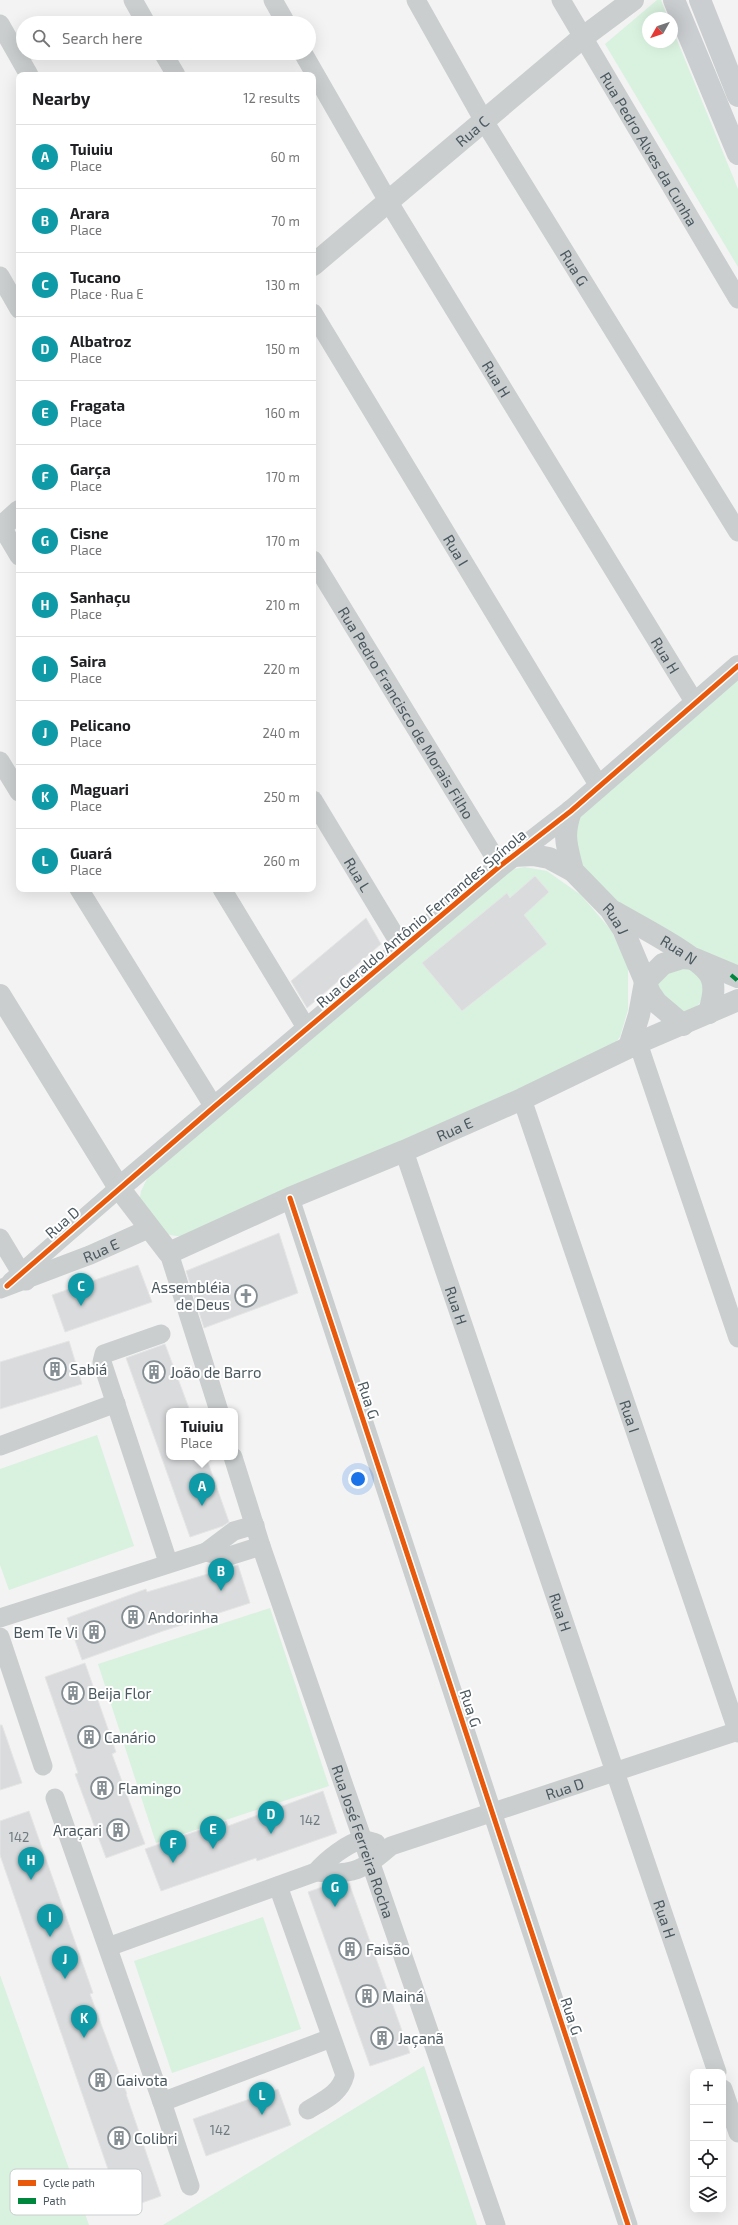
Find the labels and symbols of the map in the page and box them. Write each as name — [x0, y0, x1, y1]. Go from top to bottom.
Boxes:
north arrow — [642, 12, 678, 48]
street label: Rua Pedro Alves da Cunha — [597, 69, 702, 229]
street label: Rua C — [452, 111, 493, 150]
street label: Rua G — [557, 246, 592, 289]
street label: Rua H — [479, 357, 515, 400]
street label: Rua I — [440, 531, 473, 569]
street label: Rua Pedro Francisco de Morais Filho — [335, 603, 478, 822]
street label: Rua H — [648, 634, 684, 677]
street label: Rua Geraldo Antônio Fernandes Spínola — [312, 825, 530, 1011]
street label: Rua L — [341, 854, 375, 895]
street label: Rua J — [600, 899, 633, 937]
street label: Rua N — [657, 931, 701, 968]
street label: Rua E — [433, 1113, 475, 1145]
street label: Rua D — [41, 1202, 83, 1242]
street label: Rua E — [80, 1234, 122, 1266]
pin: C — [68, 1273, 94, 1306]
place label: Assembléia de Deus — [151, 1278, 230, 1313]
church icon: Assembléia de Deus — [233, 1283, 259, 1309]
street label: Rua H — [442, 1284, 471, 1327]
building icon: Sabiá — [42, 1356, 68, 1382]
building icon: João de Barro — [141, 1359, 167, 1385]
place label: Sabiá — [70, 1360, 107, 1378]
place label: João de Barro — [170, 1363, 262, 1381]
street label: Rua G — [354, 1379, 384, 1421]
street label: Rua I — [616, 1397, 644, 1435]
your location — [348, 1469, 368, 1489]
pin: A — [189, 1473, 215, 1506]
pin: B — [208, 1558, 234, 1591]
street label: Rua H — [546, 1591, 576, 1634]
building icon: Andorinha — [120, 1604, 146, 1630]
place label: Andorinha — [148, 1608, 219, 1626]
building icon: Bem Te Vi — [81, 1619, 107, 1645]
place label: Bem Te Vi — [14, 1623, 78, 1641]
building icon: Beija Flor — [60, 1680, 86, 1706]
place label: Beija Flor — [88, 1684, 151, 1703]
street label: Rua G — [456, 1687, 486, 1729]
building icon: Canário — [76, 1724, 102, 1750]
place label: Canário — [104, 1728, 156, 1746]
street label: Rua José Ferreira Rocha — [328, 1762, 398, 1921]
street label: Rua D — [543, 1774, 586, 1803]
building icon: Flamingo — [89, 1775, 115, 1801]
place label: Flamingo — [118, 1779, 181, 1797]
pin: D — [258, 1801, 284, 1834]
house number: 142 — [300, 1812, 320, 1828]
pin: E — [200, 1816, 226, 1849]
building icon: Araçari — [105, 1817, 131, 1843]
place label: Araçari — [53, 1821, 102, 1840]
house number: 142 — [9, 1829, 29, 1845]
pin: F — [160, 1830, 186, 1863]
pin: H — [18, 1847, 44, 1880]
pin: G — [322, 1874, 348, 1907]
street label: Rua H — [650, 1897, 680, 1940]
pin: I — [37, 1904, 63, 1937]
building icon: Faisão — [337, 1936, 363, 1962]
place label: Faisão — [366, 1940, 410, 1958]
pin: J — [52, 1946, 78, 1979]
building icon: Mainá — [354, 1983, 380, 2009]
place label: Mainá — [382, 1987, 424, 2005]
street label: Rua G — [557, 1995, 587, 2037]
pin: K — [71, 2005, 97, 2038]
building icon: Jaçanã — [369, 2025, 395, 2051]
place label: Jaçanã — [398, 2029, 444, 2048]
building icon: Gaivota — [87, 2067, 113, 2093]
place label: Gaivota — [116, 2071, 168, 2089]
pin: L — [249, 2082, 275, 2115]
house number: 142 — [210, 2122, 230, 2138]
building icon: Colibri — [106, 2125, 132, 2151]
place label: Colibri — [134, 2129, 178, 2147]
legend — [10, 2169, 142, 2215]
text: Cycle path — [43, 2176, 95, 2189]
text: Path — [43, 2194, 66, 2207]

